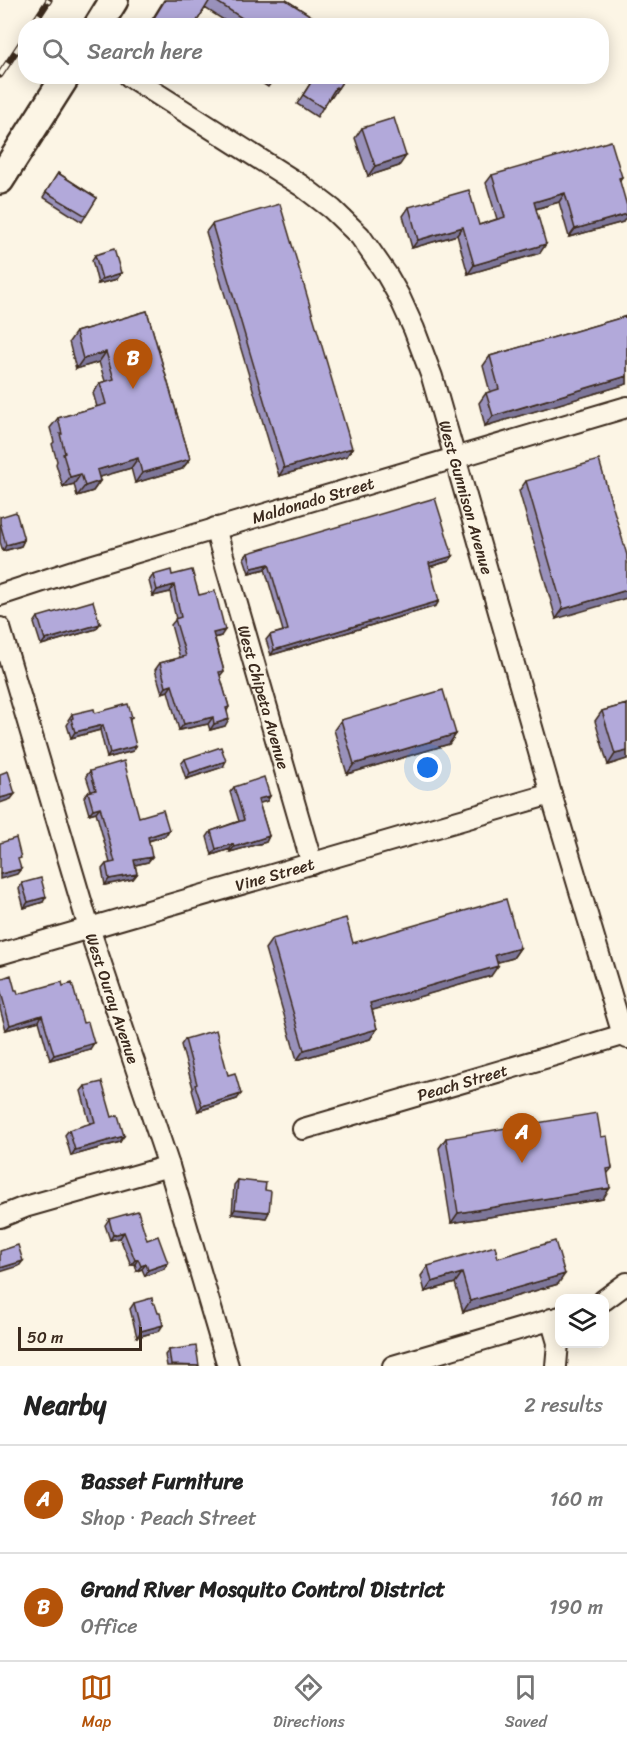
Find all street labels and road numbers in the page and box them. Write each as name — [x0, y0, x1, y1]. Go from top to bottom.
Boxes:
street label: West Gunnison Avenue — [431, 417, 502, 578]
street label: Maldonado Street — [248, 468, 378, 532]
street label: West Chipeta Avenue — [229, 622, 298, 773]
street label: Vine Street — [231, 849, 318, 900]
street label: West Ouray Avenue — [77, 929, 148, 1068]
street label: Peach Street — [414, 1055, 511, 1109]

